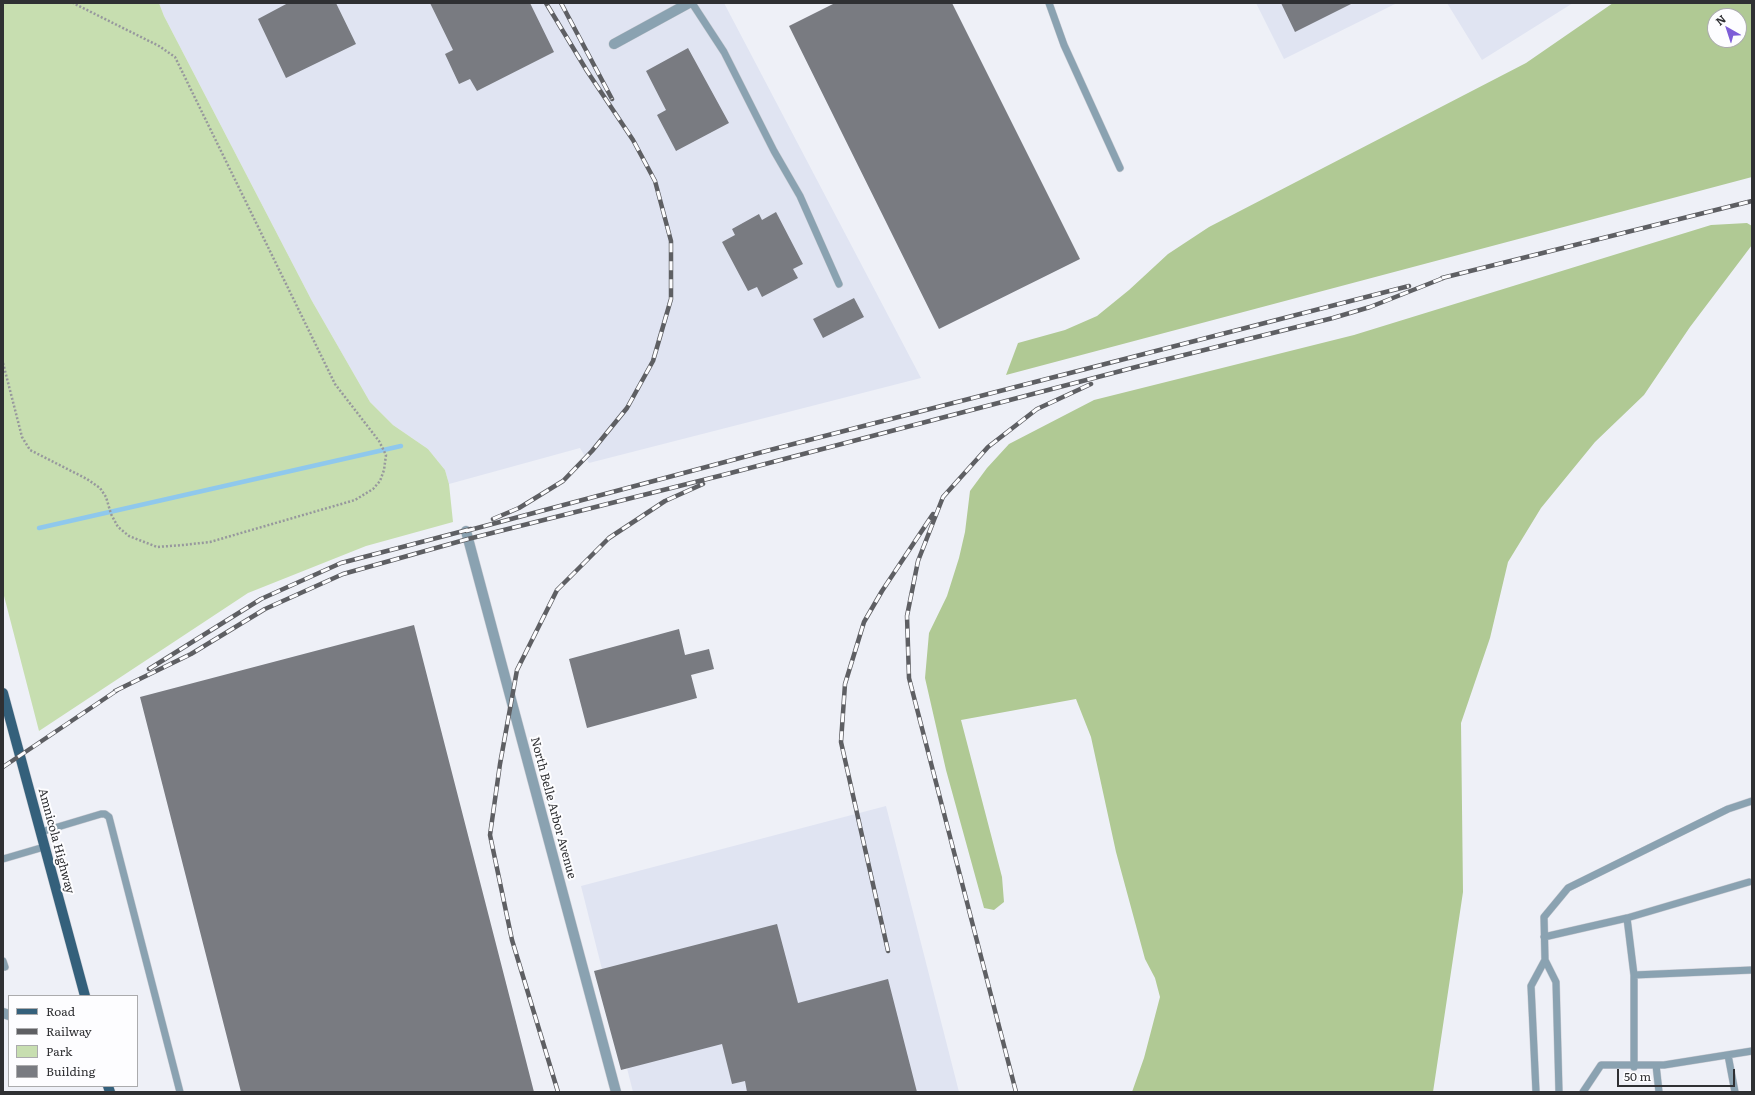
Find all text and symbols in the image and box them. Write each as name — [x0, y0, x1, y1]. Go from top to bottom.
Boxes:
north arrow — [1707, 8, 1747, 48]
text: N — [1711, 10, 1729, 29]
street label: North Belle Arbor Avenue — [527, 736, 579, 880]
street label: Amnicola Highway — [35, 787, 77, 895]
legend — [8, 995, 138, 1087]
text: Road — [46, 1002, 75, 1020]
text: Railway — [46, 1022, 92, 1040]
text: Park — [46, 1042, 72, 1060]
scale bar — [1619, 1061, 1737, 1087]
text: Building — [46, 1062, 95, 1080]
text: 50 m — [1624, 1067, 1651, 1085]

